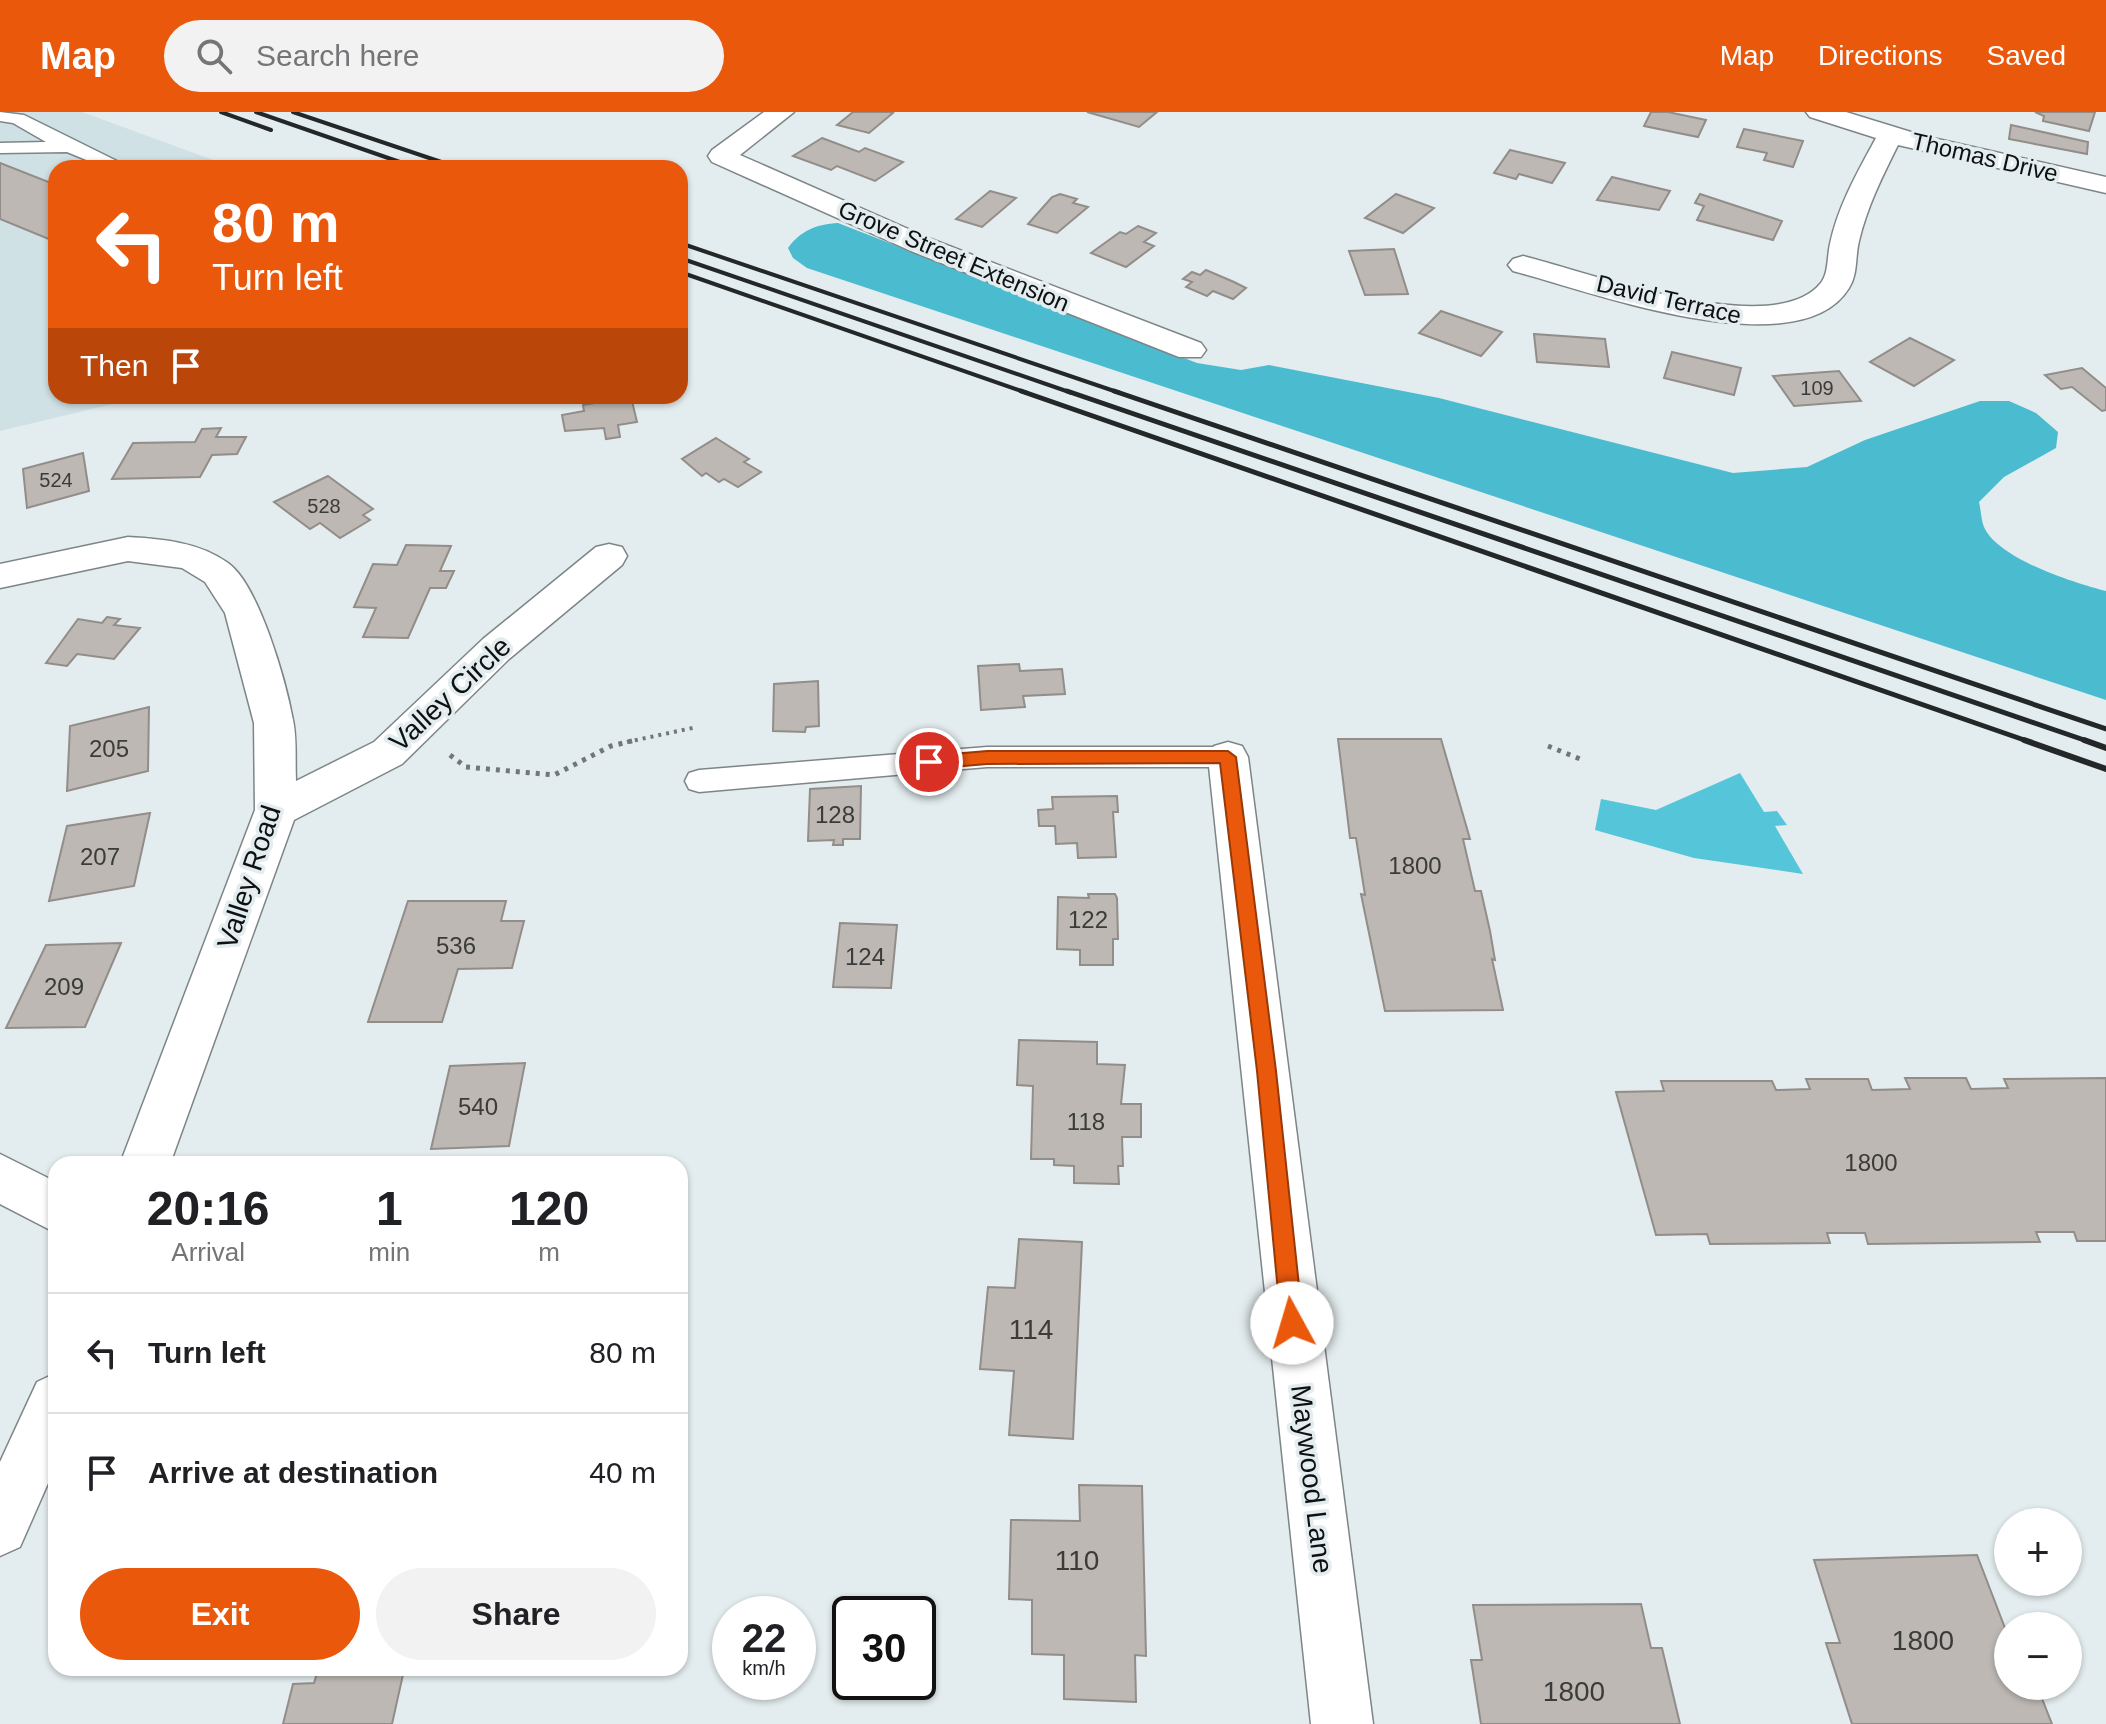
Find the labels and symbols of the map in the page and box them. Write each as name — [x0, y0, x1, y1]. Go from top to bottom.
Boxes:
street label: Thomas Drive — [1909, 127, 2061, 187]
street label: Grove Street Extension — [835, 195, 1073, 317]
street label: David Terrace — [1594, 269, 1744, 329]
house number: 109 — [1800, 377, 1834, 399]
house number: 524 — [39, 469, 73, 491]
house number: 528 — [307, 495, 341, 517]
street label: Valley Circle — [383, 630, 517, 758]
pin — [895, 728, 963, 796]
house number: 205 — [89, 735, 129, 762]
street label: Valley Road — [211, 801, 287, 953]
house number: 128 — [815, 801, 855, 828]
house number: 207 — [80, 843, 120, 870]
house number: 1800 — [1388, 852, 1442, 879]
house number: 122 — [1068, 906, 1108, 933]
house number: 536 — [436, 932, 476, 959]
house number: 124 — [845, 943, 885, 970]
house number: 209 — [44, 973, 84, 1000]
house number: 540 — [458, 1093, 498, 1120]
house number: 118 — [1067, 1108, 1105, 1135]
house number: 1800 — [1844, 1149, 1898, 1176]
position arrow — [1250, 1281, 1334, 1365]
house number: 114 — [1009, 1314, 1053, 1345]
street label: Maywood Lane — [1285, 1383, 1339, 1575]
house number: 110 — [1055, 1545, 1099, 1576]
speed limit sign: 30 — [832, 1596, 936, 1700]
house number: 1800 — [1892, 1625, 1954, 1656]
house number: 1800 — [1543, 1676, 1605, 1707]

